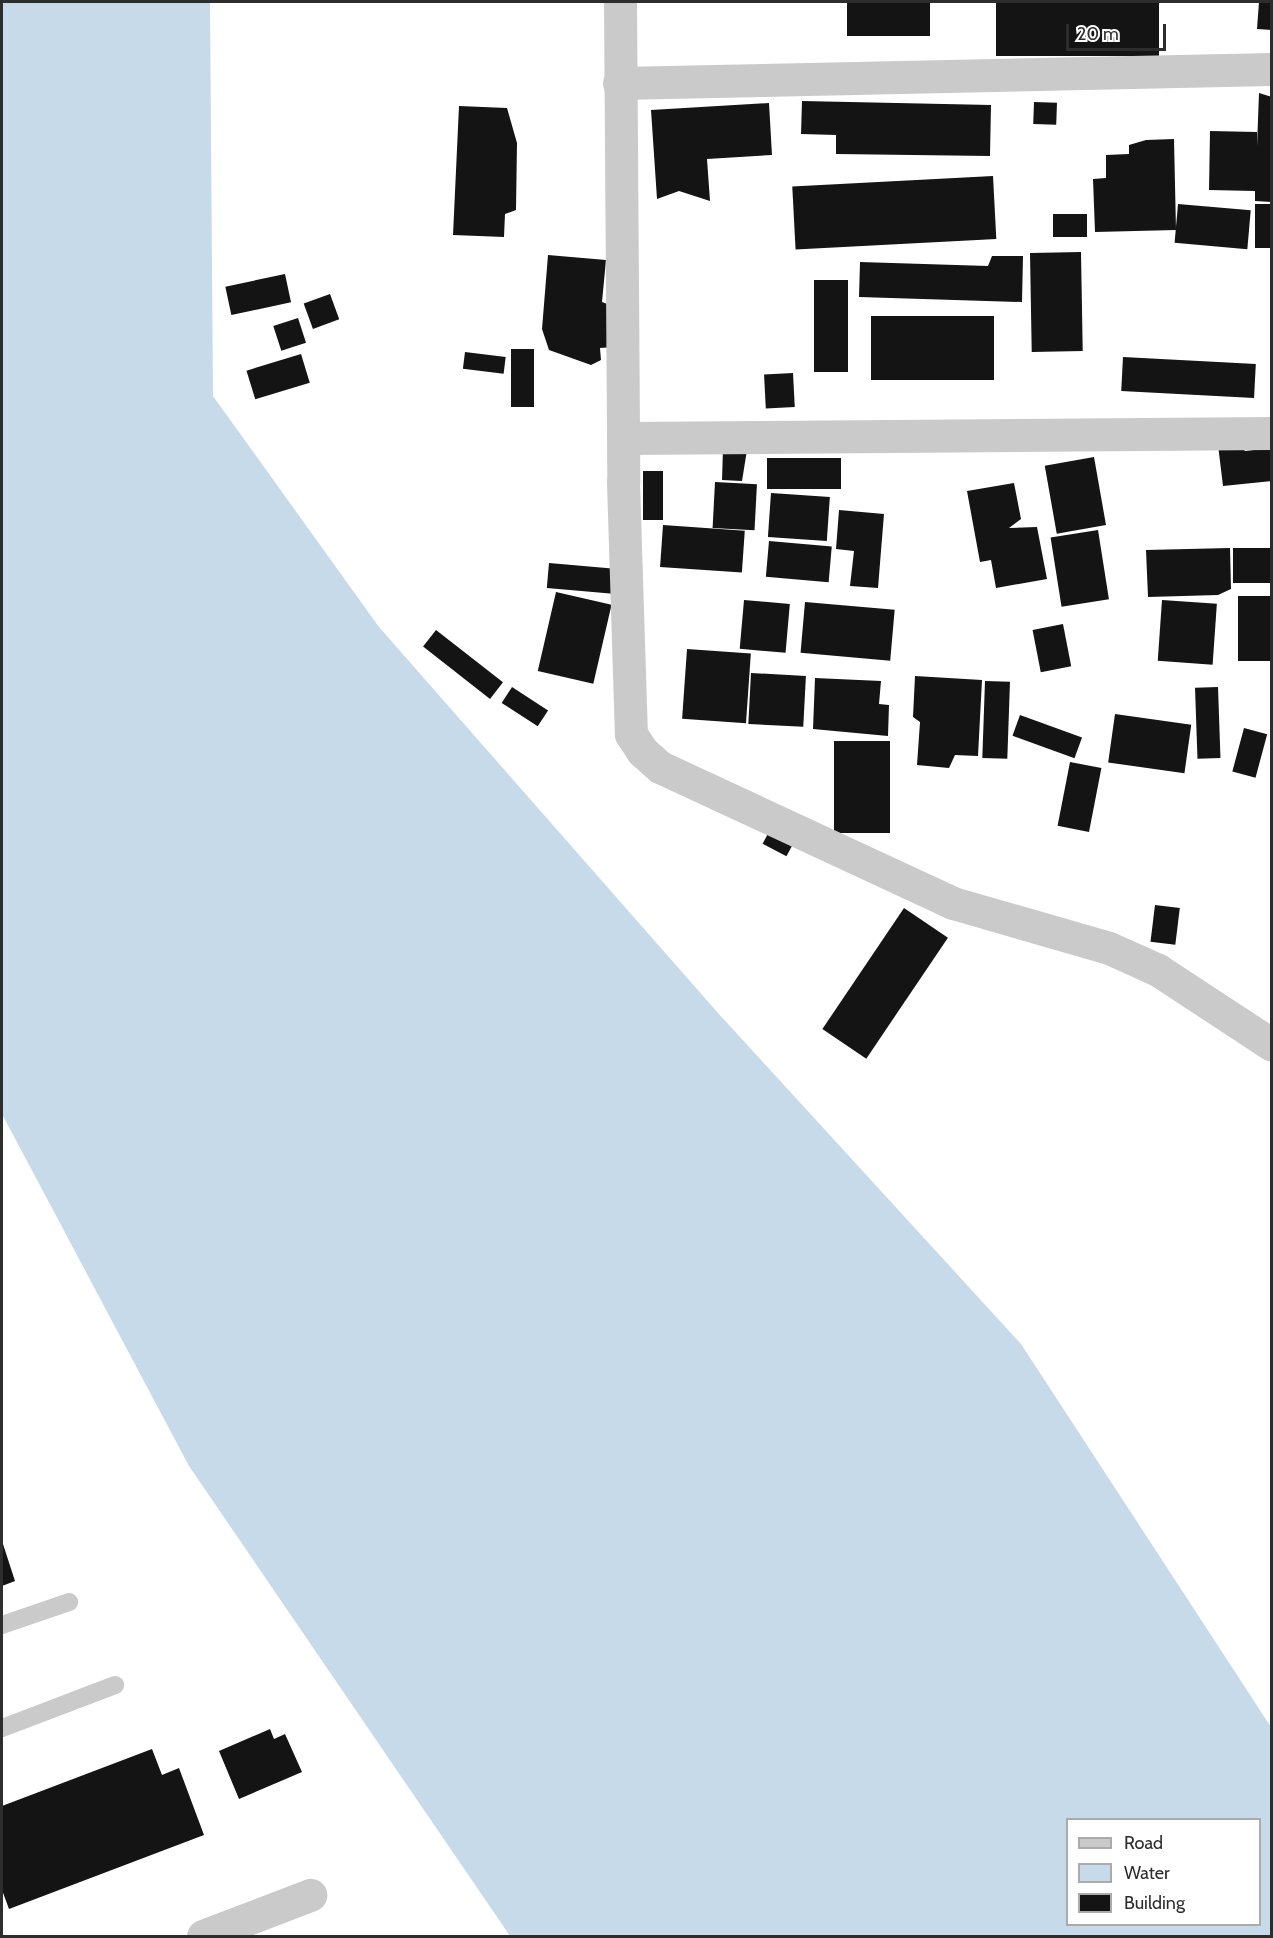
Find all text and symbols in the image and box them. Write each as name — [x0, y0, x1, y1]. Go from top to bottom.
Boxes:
scale bar — [1069, 12, 1170, 50]
text: 20 m — [1077, 23, 1119, 45]
legend — [1066, 1818, 1261, 1926]
text: Road — [1124, 1832, 1163, 1854]
text: Water — [1124, 1862, 1170, 1884]
text: Building — [1124, 1892, 1185, 1914]

